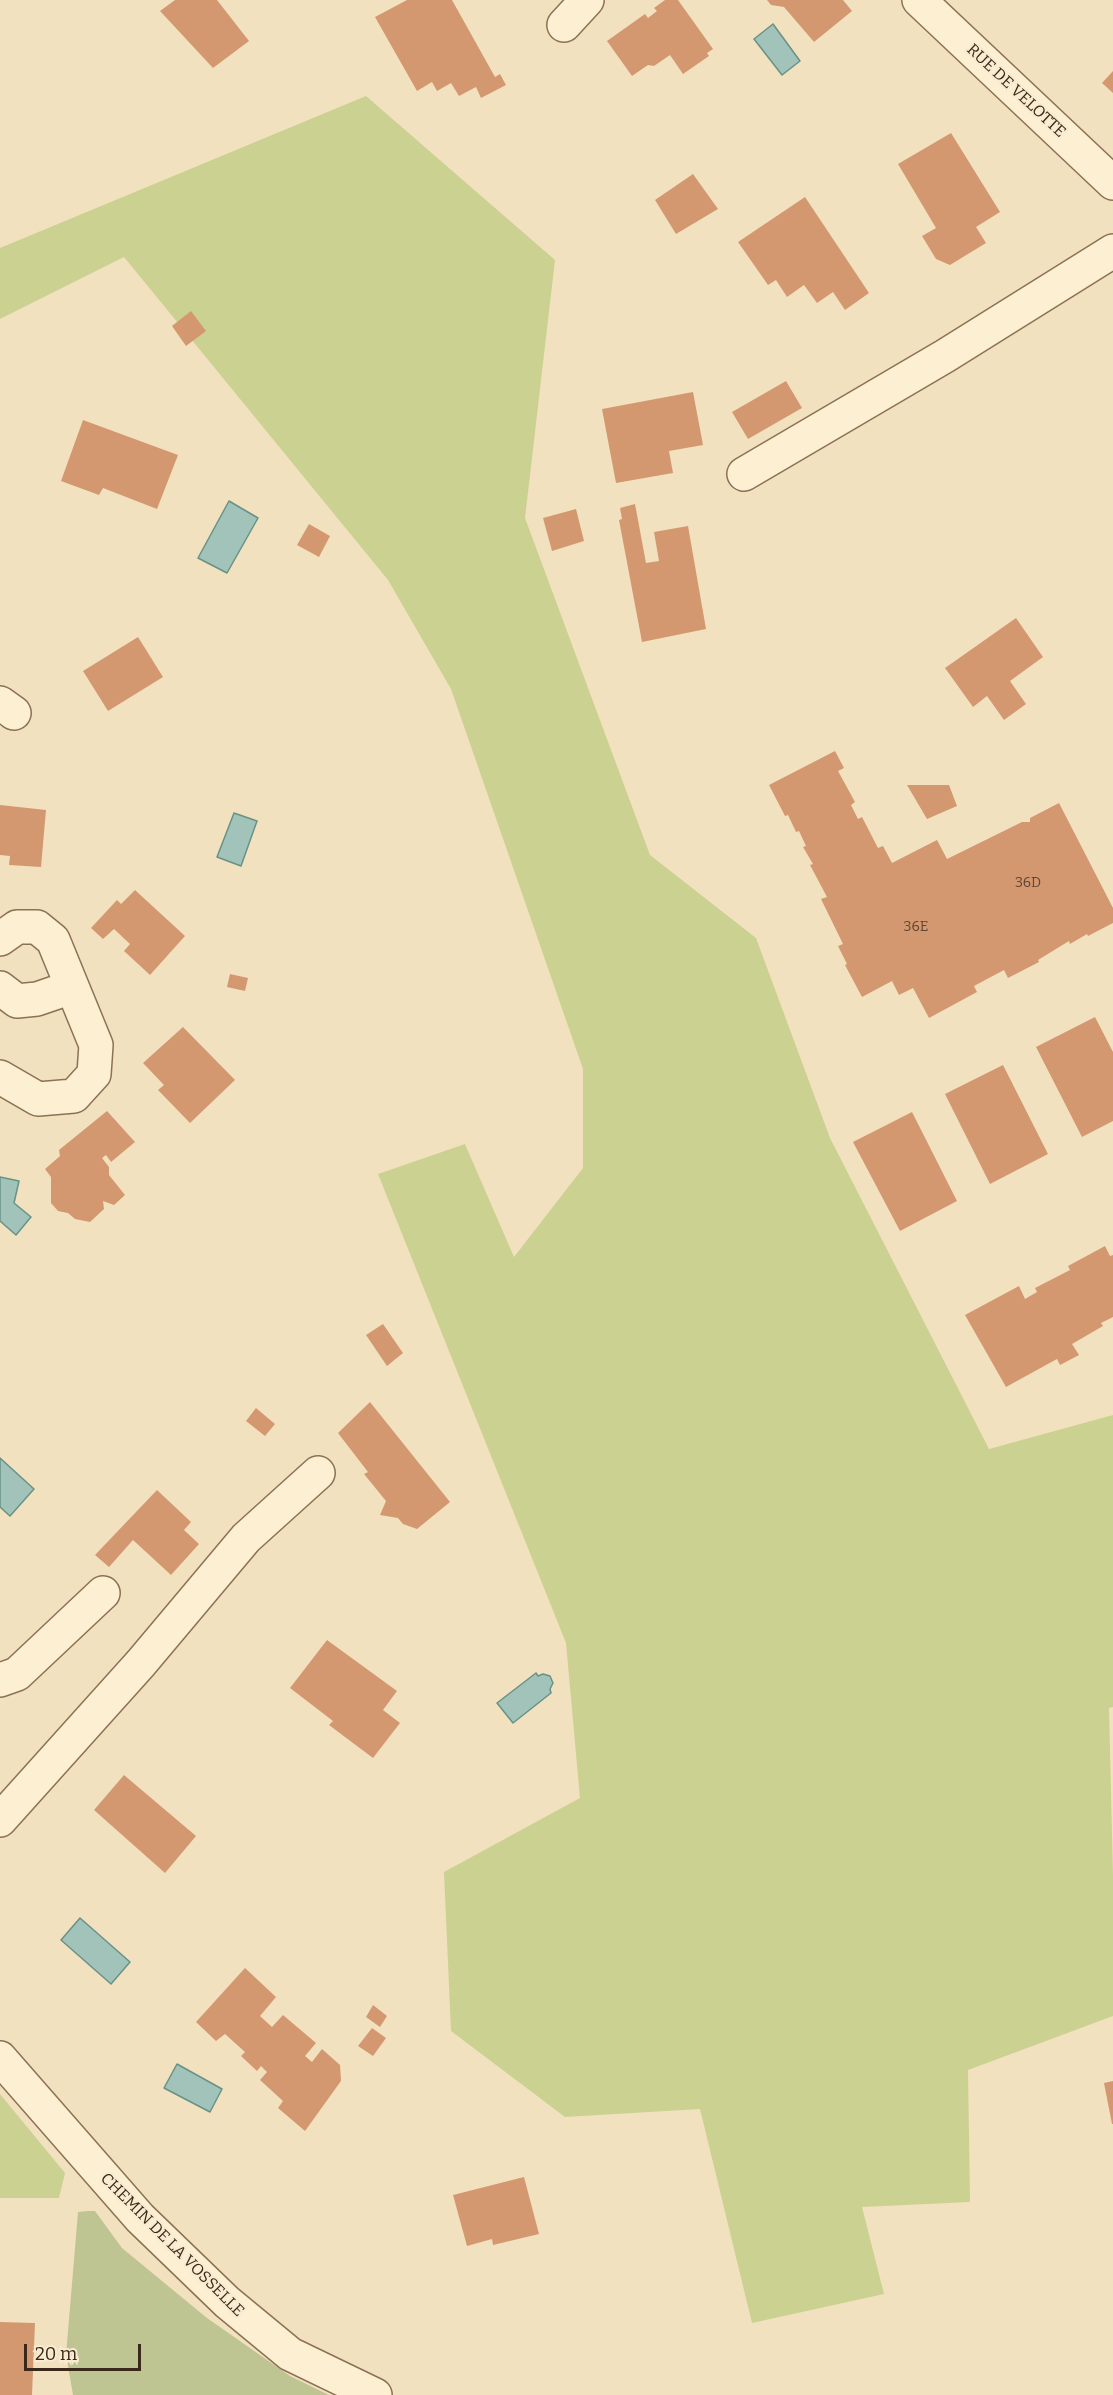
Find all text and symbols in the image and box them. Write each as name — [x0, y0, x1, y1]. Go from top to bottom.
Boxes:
street label: RUE DE VELOTTE — [963, 40, 1069, 142]
house number: 36D — [1015, 875, 1041, 891]
house number: 36E — [904, 919, 928, 935]
street label: CHEMIN DE LA VOSSELLE — [96, 2169, 248, 2321]
scale bar — [27, 2332, 144, 2370]
text: 20 m — [35, 2343, 77, 2365]

